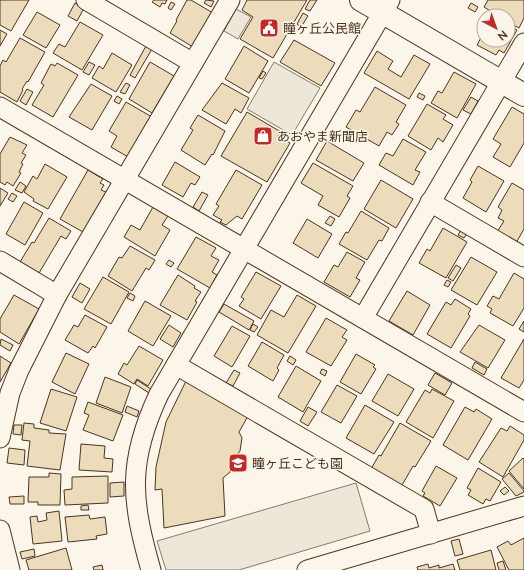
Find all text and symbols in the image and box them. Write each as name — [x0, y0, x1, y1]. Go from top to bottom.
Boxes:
north arrow — [476, 8, 516, 48]
public building icon: 瞳ヶ丘公民館 — [258, 17, 280, 39]
place label: 瞳ヶ丘公民館 — [283, 20, 361, 36]
text: N — [495, 28, 510, 44]
shop icon: あおやま新聞店 — [252, 125, 274, 147]
place label: あおやま新聞店 — [277, 128, 368, 144]
school or university icon: 瞳ヶ丘こども園 — [227, 452, 249, 474]
place label: 瞳ヶ丘こども園 — [252, 455, 343, 471]

